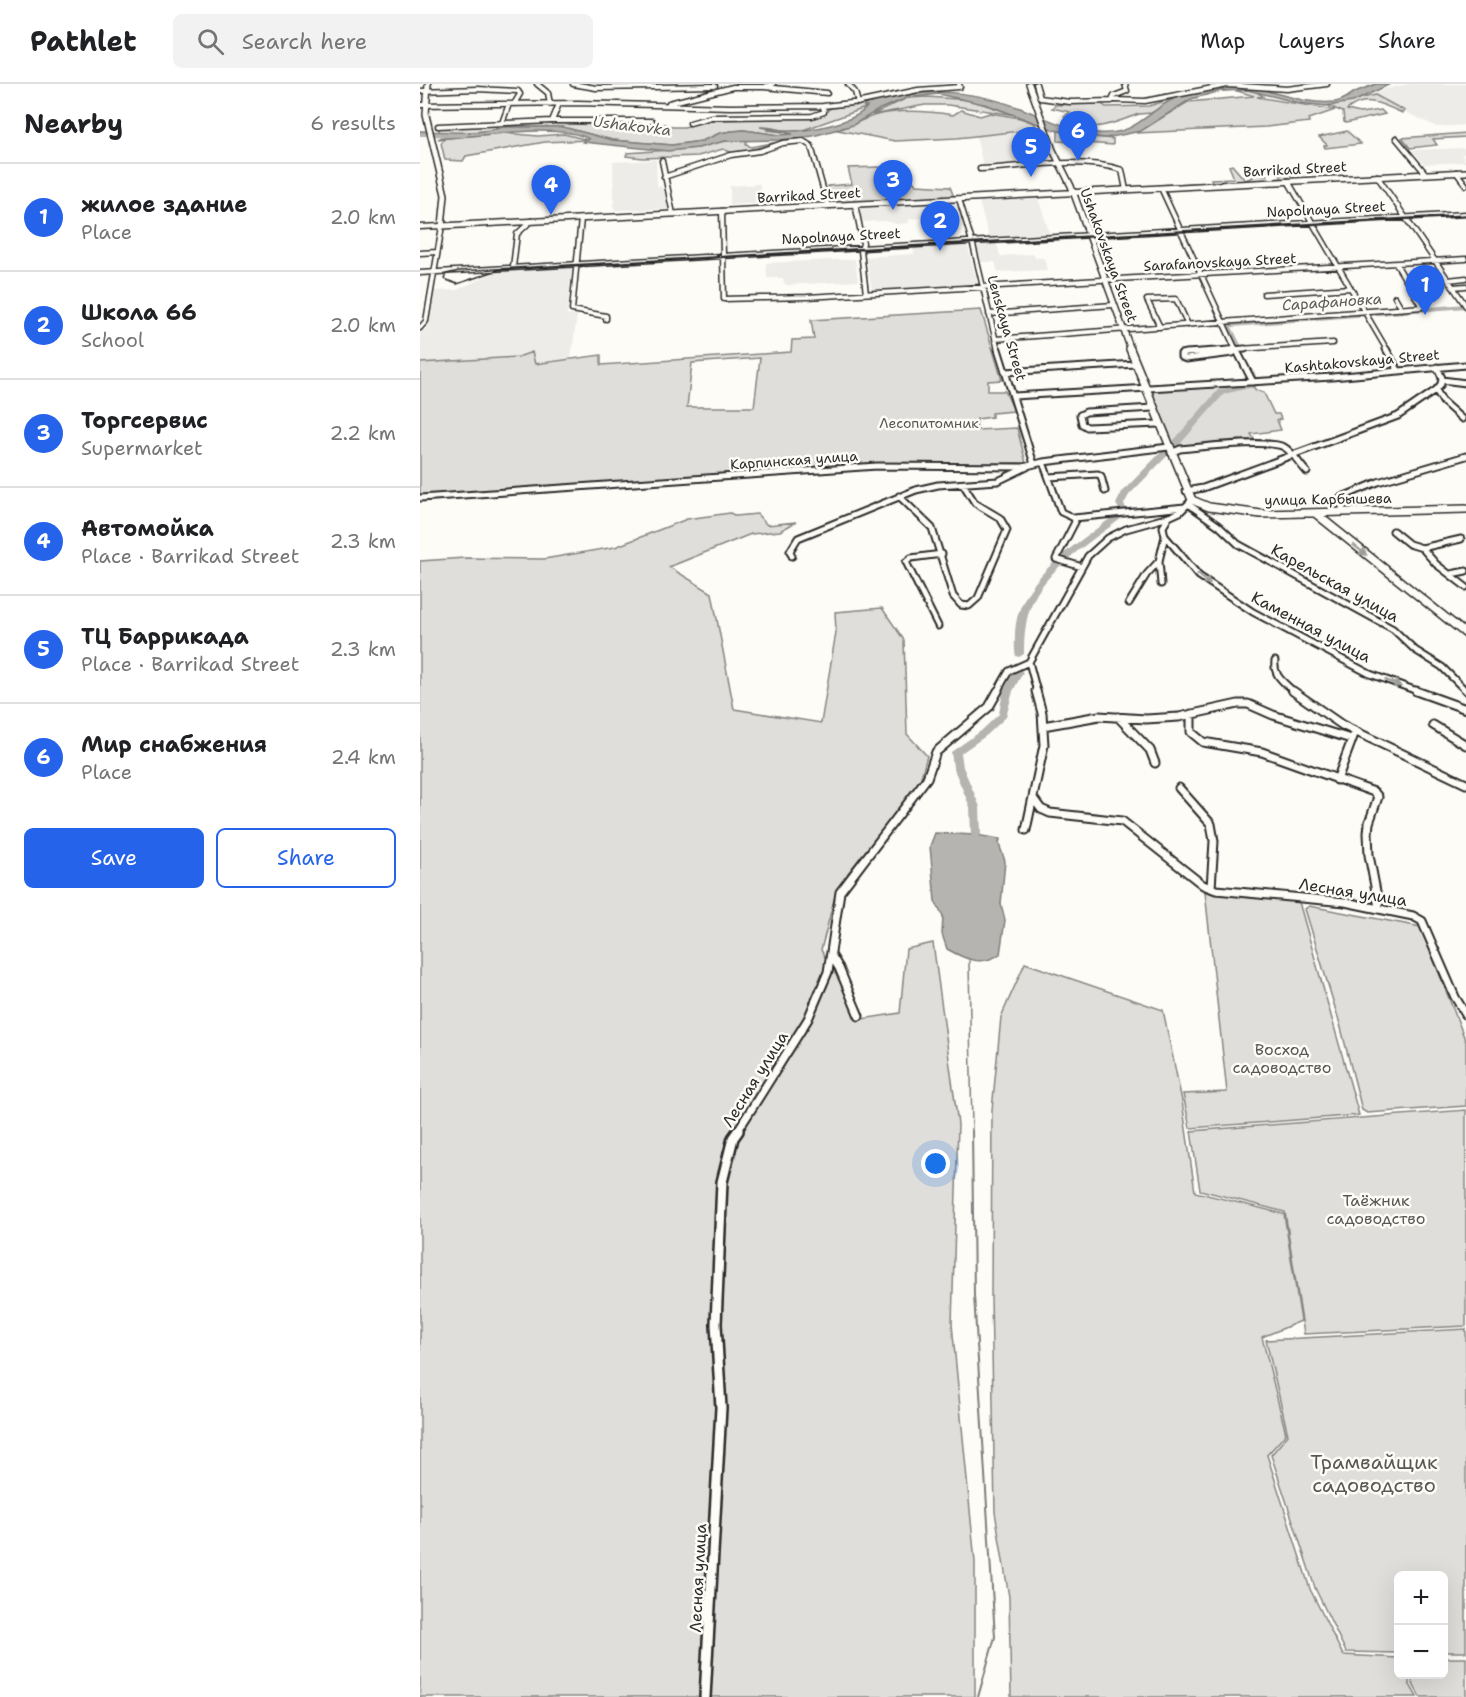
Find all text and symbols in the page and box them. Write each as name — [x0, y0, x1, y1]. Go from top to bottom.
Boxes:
search box — [173, 14, 593, 68]
text: Pathlet — [30, 22, 137, 60]
icon: search — [194, 25, 227, 58]
text: Search here — [242, 27, 367, 56]
text: Map — [1200, 27, 1245, 55]
text: Layers — [1278, 27, 1345, 55]
text: Share — [1378, 27, 1436, 55]
text: Nearby — [24, 106, 123, 141]
text: 6 results — [310, 110, 396, 136]
water label: Ushakovka — [592, 111, 672, 141]
pin: 6 — [1058, 112, 1098, 161]
pin: 5 — [1012, 128, 1050, 177]
street label: Barrikad Street — [1243, 157, 1347, 181]
pin: 3 — [874, 160, 912, 210]
pin: 4 — [532, 166, 570, 215]
street label: Barrikad Street — [757, 183, 861, 207]
street label: Ushakovskaya Street — [1076, 185, 1142, 325]
text: жилое здание — [81, 190, 247, 219]
street label: Napolnaya Street — [1266, 197, 1386, 221]
pin: 2 — [920, 202, 960, 251]
text: 1 — [39, 204, 48, 230]
text: 2.0 km — [330, 204, 396, 230]
text: Place — [81, 219, 132, 245]
street label: Napolnaya Street — [781, 224, 901, 248]
street label: Sarafanovskaya Street — [1143, 249, 1297, 275]
pin: 1 — [1406, 266, 1444, 315]
street label: Lenskaya Street — [983, 273, 1031, 383]
water label: Сарафановка — [1281, 289, 1383, 315]
text: Школа 66 — [81, 298, 197, 327]
text: 2 — [37, 312, 51, 338]
text: 2.0 km — [330, 312, 396, 338]
text: School — [81, 327, 144, 353]
street label: Kashtakovskaya Street — [1284, 345, 1440, 377]
text: Торгсервис — [81, 406, 208, 435]
park label: Лесопитомник — [879, 414, 979, 432]
text: 3 — [37, 420, 51, 446]
text: 2.2 km — [330, 420, 396, 446]
text: Supermarket — [81, 435, 203, 461]
street label: Карпинская улица — [730, 447, 859, 473]
street label: улица Карбышева — [1264, 489, 1392, 509]
text: Автомойка — [81, 514, 214, 543]
text: 4 — [37, 528, 51, 554]
text: 2.3 km — [330, 528, 396, 554]
street label: Карельская улица — [1267, 539, 1403, 627]
text: Place · Barrikad Street — [81, 543, 299, 569]
one-way arrow — [1352, 544, 1368, 557]
one-way arrow — [1196, 572, 1211, 585]
street label: Каменная улица — [1248, 587, 1374, 667]
text: ТЦ Баррикада — [81, 622, 249, 651]
text: 5 — [37, 636, 50, 662]
text: 2.3 km — [330, 636, 396, 662]
text: Place · Barrikad Street — [81, 651, 299, 677]
one-way arrow — [1384, 678, 1402, 688]
text: Мир снабжения — [81, 730, 267, 759]
text: 6 — [37, 744, 51, 770]
text: 2.4 km — [331, 744, 396, 770]
text: Place — [81, 759, 132, 785]
button: Save — [24, 828, 204, 888]
button: Share — [216, 828, 396, 888]
street label: Лесная улица — [1298, 873, 1409, 911]
street label: Лесная улица — [717, 1027, 793, 1131]
park label: Восход садоводство — [1233, 1039, 1331, 1078]
your location — [921, 1149, 950, 1178]
park label: Таёжник садоводство — [1327, 1190, 1425, 1229]
park label: Трамвайщик садоводство — [1310, 1449, 1438, 1498]
street label: Лесная улица — [685, 1523, 711, 1633]
map controls — [1394, 1571, 1448, 1679]
button: + — [1394, 1571, 1448, 1625]
button: − — [1394, 1625, 1448, 1679]

